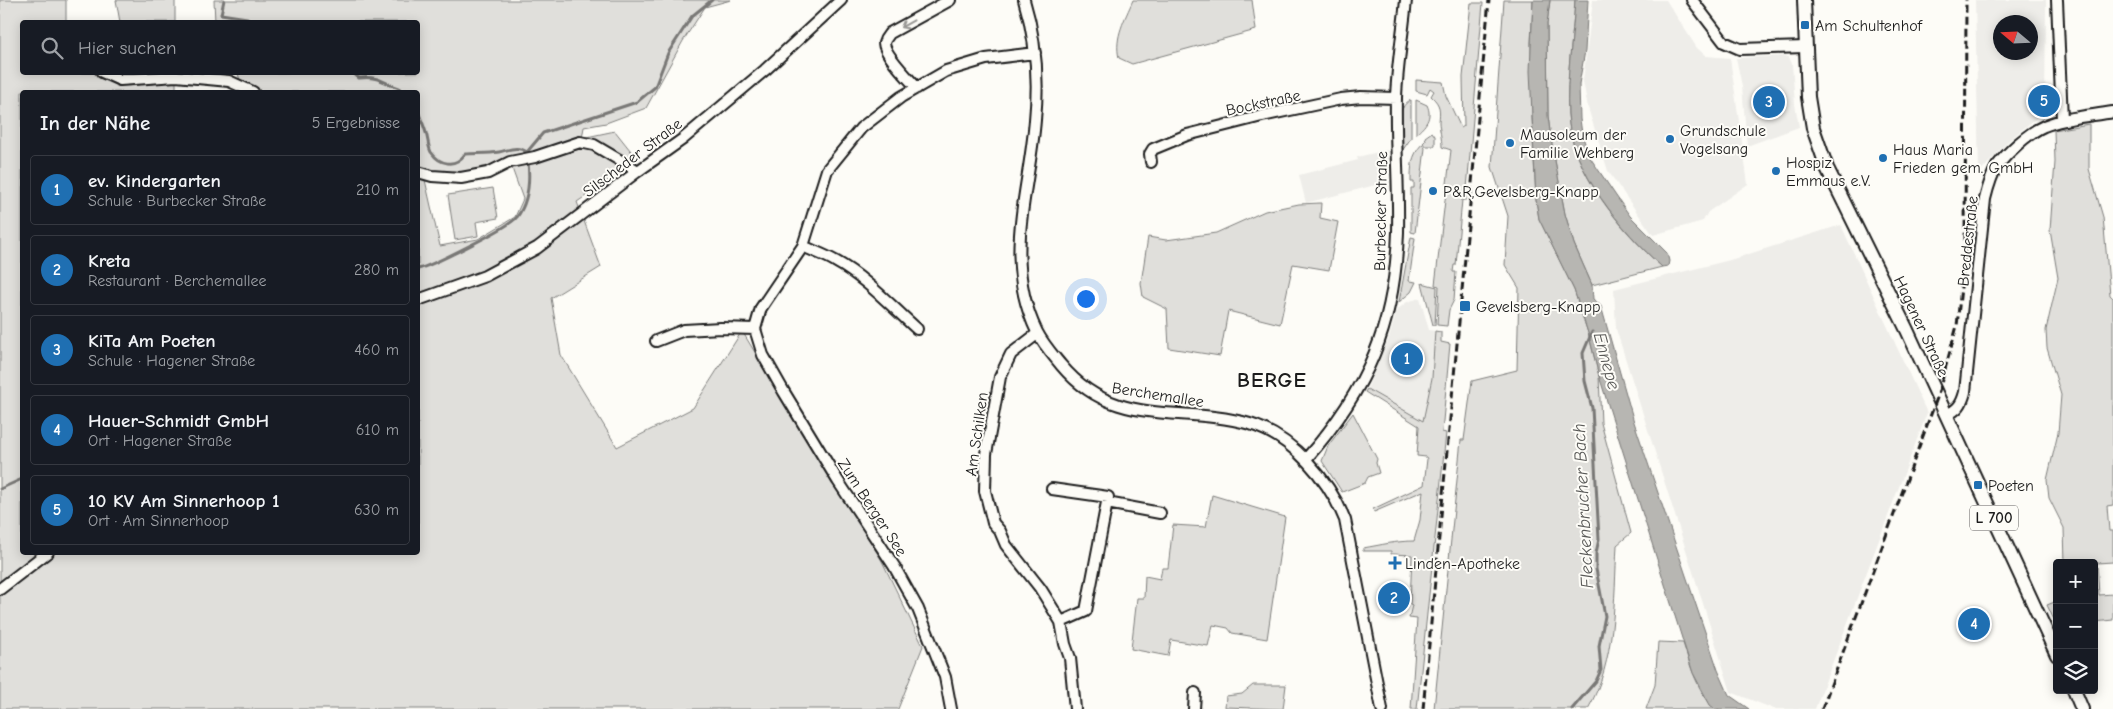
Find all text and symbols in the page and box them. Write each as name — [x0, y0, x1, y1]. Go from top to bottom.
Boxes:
north arrow — [1993, 15, 2038, 60]
place label: Am Schultenhof — [1815, 17, 1924, 35]
one-way arrow — [901, 19, 915, 29]
marker: Am Schultenhof — [1799, 19, 1811, 31]
search box — [20, 20, 420, 75]
icon: search — [38, 34, 66, 62]
text: Hier suchen — [78, 37, 176, 59]
pin: 5 — [2028, 82, 2060, 120]
pin: 3 — [1753, 83, 1785, 121]
street label: Bockstraße — [1224, 86, 1302, 120]
text: In der Nähe — [40, 111, 150, 135]
text: 5 Ergebnisse — [312, 114, 400, 132]
street label: Silscheder Straße — [580, 115, 686, 201]
place label: Grundschule Vogelsang — [1680, 122, 1766, 158]
place label: Mausoleum der Familie Wehberg — [1520, 126, 1634, 162]
marker: Grundschule Vogelsang — [1664, 133, 1676, 145]
marker: Mausoleum der Familie Wehberg — [1504, 137, 1516, 149]
place label: Haus Maria Frieden gem. GmbH — [1893, 141, 2033, 177]
street label: Burbecker Straße — [1371, 151, 1391, 271]
marker: Haus Maria Frieden gem. GmbH — [1877, 152, 1889, 164]
place label: Hospiz Emmaus e.V. — [1786, 154, 1870, 190]
marker: Hospiz Emmaus e.V. — [1770, 165, 1782, 177]
text: ev. Kindergarten — [88, 170, 221, 192]
text: 1 — [54, 181, 60, 199]
text: 210 m — [356, 181, 399, 199]
place label: P&R,Gevelsberg-Knapp — [1443, 183, 1599, 201]
marker: P&R,Gevelsberg-Knapp — [1427, 185, 1439, 197]
text: Schule · Burbecker Straße — [88, 192, 266, 210]
street label: Breddestraße — [1954, 195, 1982, 287]
text: Kreta — [88, 250, 131, 272]
text: 2 — [53, 261, 61, 279]
text: 280 m — [354, 261, 399, 279]
text: Restaurant · Berchemallee — [88, 272, 266, 290]
street label: Hagener Straße — [1890, 273, 1952, 380]
your location — [1073, 286, 1099, 312]
place label: Gevelsberg-Knapp — [1476, 298, 1600, 316]
marker: Gevelsberg-Knapp — [1458, 299, 1472, 313]
text: KiTa Am Poeten — [88, 330, 216, 352]
water label: Ennepe — [1589, 330, 1624, 392]
pin: 1 — [1391, 340, 1423, 378]
text: 3 — [53, 341, 61, 359]
text: 460 m — [354, 341, 399, 359]
text: Schule · Hagener Straße — [88, 352, 255, 370]
district label: BERGE — [1237, 368, 1307, 392]
street label: Berchemallee — [1111, 379, 1205, 411]
street label: Am Schilken — [962, 391, 992, 477]
text: Hauer-Schmidt GmbH — [88, 410, 269, 432]
text: 4 — [53, 421, 61, 439]
text: 610 m — [356, 421, 399, 439]
water label: Fleckenbrucher Bach — [1569, 423, 1598, 589]
text: Ort · Hagener Straße — [88, 432, 232, 450]
street label: Zum Berger See — [834, 455, 910, 560]
place label: Poeten — [1988, 477, 2034, 495]
marker: Poeten — [1972, 479, 1984, 491]
text: 10 KV Am Sinnerhoop 1 — [88, 490, 280, 512]
text: 5 — [53, 501, 61, 519]
text: 630 m — [354, 501, 399, 519]
road number: L 700 — [1970, 506, 2018, 530]
text: Ort · Am Sinnerhoop — [88, 512, 229, 530]
place label: Linden-Apotheke — [1405, 555, 1520, 573]
marker: Linden-Apotheke — [1389, 557, 1401, 569]
map controls — [2053, 559, 2098, 694]
button: + — [2053, 559, 2098, 604]
pin: 2 — [1378, 579, 1410, 617]
button: − — [2053, 604, 2098, 649]
pin: 4 — [1958, 605, 1990, 643]
button: layers — [2053, 649, 2098, 694]

